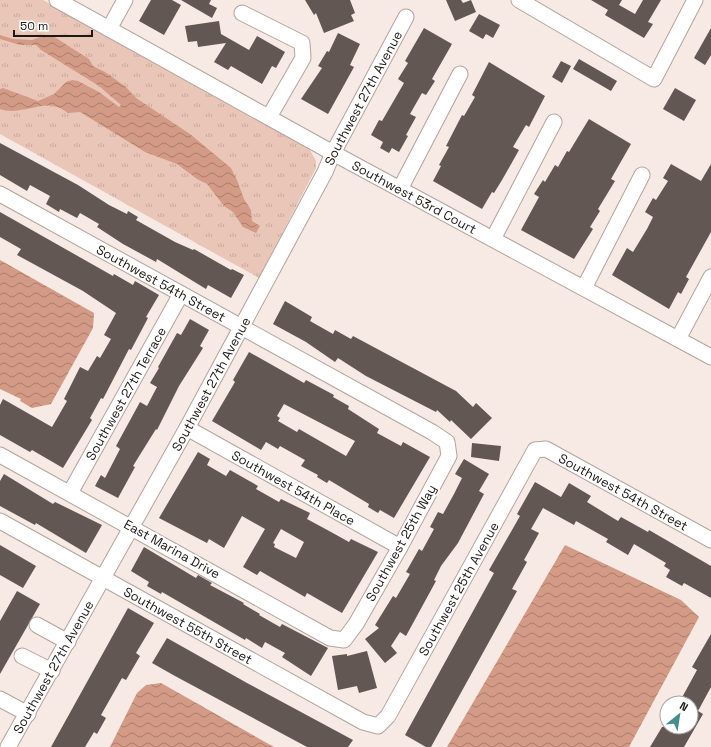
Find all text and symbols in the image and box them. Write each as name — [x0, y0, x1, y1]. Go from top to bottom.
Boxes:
scale bar — [14, 12, 92, 38]
text: 50 m — [20, 18, 48, 34]
street label: Southwest 27th Avenue — [320, 28, 406, 168]
street label: Southwest 53rd Court — [349, 156, 480, 237]
street label: Southwest 54th Street — [94, 240, 229, 325]
street label: Southwest 27th Avenue — [167, 314, 254, 454]
street label: Southwest 27th Terrace — [81, 324, 170, 463]
street label: Southwest 54th Place — [229, 446, 358, 529]
street label: Southwest 54th Street — [556, 449, 691, 534]
street label: Southwest 25th Way — [362, 482, 440, 604]
street label: East Marina Drive — [121, 516, 223, 582]
street label: Southwest 25th Avenue — [414, 519, 502, 659]
street label: Southwest 55th Street — [121, 583, 255, 668]
street label: Southwest 27th Avenue — [9, 597, 97, 736]
north arrow — [659, 695, 699, 735]
text: N — [677, 698, 691, 714]

